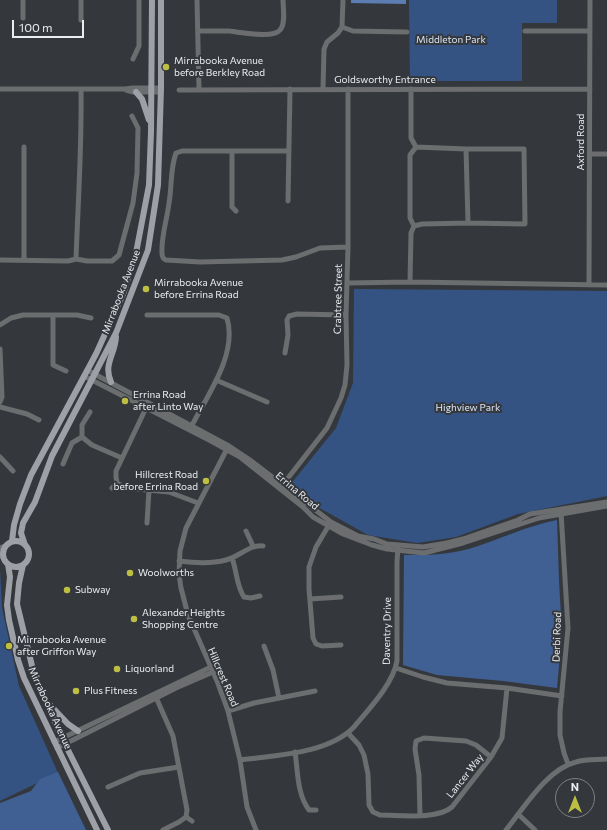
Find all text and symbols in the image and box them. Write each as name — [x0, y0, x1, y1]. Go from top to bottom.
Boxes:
scale bar — [14, 12, 86, 38]
text: 100 m — [19, 20, 53, 34]
park label: Middleton Park — [416, 34, 486, 46]
place label: Mirrabooka Avenue before Berkley Road — [174, 55, 265, 78]
marker: Mirrabooka Avenue before Berkley Road — [161, 62, 171, 72]
street label: Goldsworthy Entrance — [334, 74, 436, 86]
street label: Axford Road — [575, 114, 587, 170]
street label: Mirrabooka Avenue — [99, 248, 143, 336]
street label: Crabtree Street — [331, 264, 345, 334]
place label: Mirrabooka Avenue before Errina Road — [154, 277, 243, 300]
marker: Mirrabooka Avenue before Errina Road — [141, 284, 151, 294]
place label: Errina Road after Linto Way — [133, 389, 203, 412]
marker: Errina Road after Linto Way — [120, 396, 130, 406]
park label: Highview Park — [436, 402, 500, 414]
place label: Hillcrest Road before Errina Road — [113, 469, 198, 492]
street label: Errina Road — [273, 469, 321, 513]
marker: Hillcrest Road before Errina Road — [201, 476, 211, 486]
place label: Woolworths — [138, 567, 194, 579]
marker: Woolworths — [125, 568, 135, 578]
place label: Subway — [75, 584, 110, 596]
marker: Subway — [62, 585, 72, 595]
street label: Daventry Drive — [380, 597, 394, 665]
place label: Alexander Heights Shopping Centre — [142, 607, 225, 630]
street label: Derbi Road — [550, 612, 564, 662]
marker: Alexander Heights Shopping Centre — [129, 614, 139, 624]
place label: Mirrabooka Avenue after Griffon Way — [17, 634, 106, 658]
marker: Mirrabooka Avenue after Griffon Way — [4, 641, 14, 651]
street label: Hillcrest Road — [205, 646, 241, 708]
place label: Liquorland — [125, 663, 174, 675]
marker: Liquorland — [112, 664, 122, 674]
street label: Mirrabooka Avenue — [26, 665, 74, 751]
place label: Plus Fitness — [84, 685, 137, 697]
marker: Plus Fitness — [71, 686, 81, 696]
street label: Lancer Way — [444, 752, 486, 800]
north arrow — [555, 778, 595, 818]
text: N — [571, 780, 579, 793]

